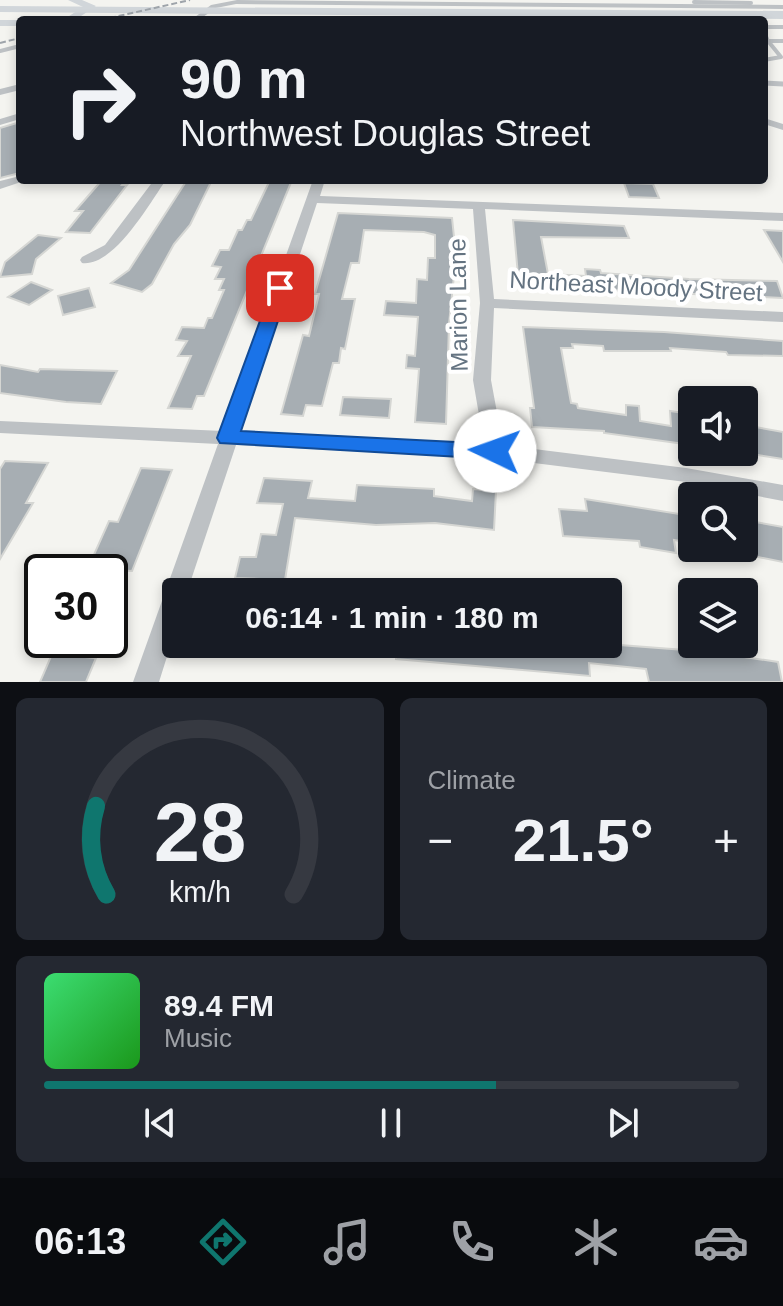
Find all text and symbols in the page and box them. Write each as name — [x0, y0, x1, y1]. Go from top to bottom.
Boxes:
text: 90 m — [180, 47, 308, 110]
icon: right — [48, 48, 152, 152]
text: Northwest Douglas Street — [180, 113, 590, 154]
street label: Marion Lane — [443, 238, 473, 372]
pin — [246, 254, 314, 322]
icon: arrive — [258, 266, 302, 310]
street label: Northeast Moody Street — [509, 266, 764, 306]
map controls — [678, 386, 758, 658]
button: sound — [678, 386, 758, 466]
position arrow — [453, 409, 537, 493]
button: search — [678, 482, 758, 562]
speed limit sign: 30 — [24, 554, 128, 658]
button: layers — [678, 578, 758, 658]
text: 06:14 · 1 min · 180 m — [245, 601, 539, 634]
text: Climate — [428, 765, 516, 795]
text: 28 — [153, 786, 246, 879]
text: 21.5° — [513, 807, 654, 874]
text: − — [428, 816, 453, 865]
text: + — [713, 816, 739, 865]
text: km/h — [169, 876, 231, 908]
text: 89.4 FM — [164, 989, 274, 1022]
text: Music — [164, 1023, 232, 1053]
icon: previous — [138, 1101, 182, 1145]
icon: pause — [369, 1101, 413, 1145]
icon: next — [601, 1101, 645, 1145]
icon: directions — [195, 1214, 251, 1270]
icon: music — [319, 1214, 375, 1270]
icon: phone — [444, 1214, 500, 1270]
icon: climate — [568, 1214, 624, 1270]
icon: car — [693, 1214, 749, 1270]
text: 06:13 — [34, 1221, 126, 1262]

